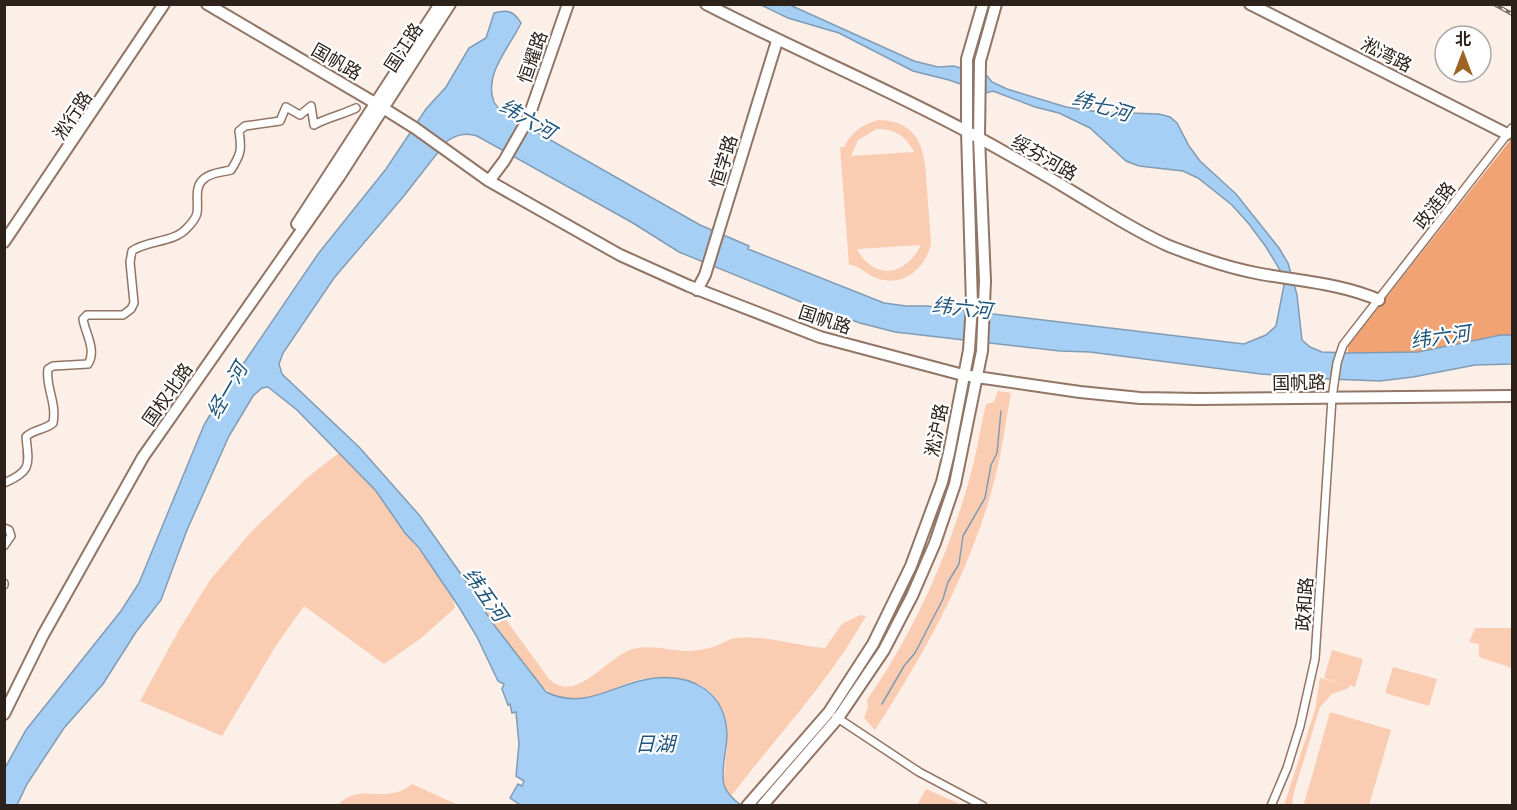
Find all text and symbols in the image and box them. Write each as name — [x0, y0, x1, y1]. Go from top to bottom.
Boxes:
street label: 国江路 — [379, 18, 427, 76]
north arrow — [1433, 24, 1493, 84]
street label: 恒耀路 — [513, 28, 551, 86]
text: 北 — [1455, 29, 1471, 48]
street label: 淞湾路 — [1358, 32, 1416, 76]
street label: 国帆路 — [308, 38, 366, 84]
water label: 纬七河 — [1070, 85, 1138, 126]
street label: 淞行路 — [48, 86, 96, 144]
water label: 纬六河 — [496, 93, 563, 145]
street label: 绥芬河路 — [1008, 129, 1082, 185]
street label: 恒学路 — [705, 132, 741, 190]
street label: 政涟路 — [1409, 177, 1459, 233]
water label: 纬六河 — [931, 292, 997, 322]
street label: 国帆路 — [796, 300, 854, 338]
water label: 纬六河 — [1409, 319, 1475, 352]
water label: 经一河 — [201, 355, 253, 422]
street label: 国权北路 — [137, 358, 197, 430]
street label: 国帆路 — [1272, 371, 1326, 393]
street label: 淞沪路 — [920, 401, 952, 459]
water label: 纬五河 — [459, 563, 515, 629]
street label: 政和路 — [1291, 576, 1317, 632]
water label: 日湖 — [635, 731, 678, 755]

